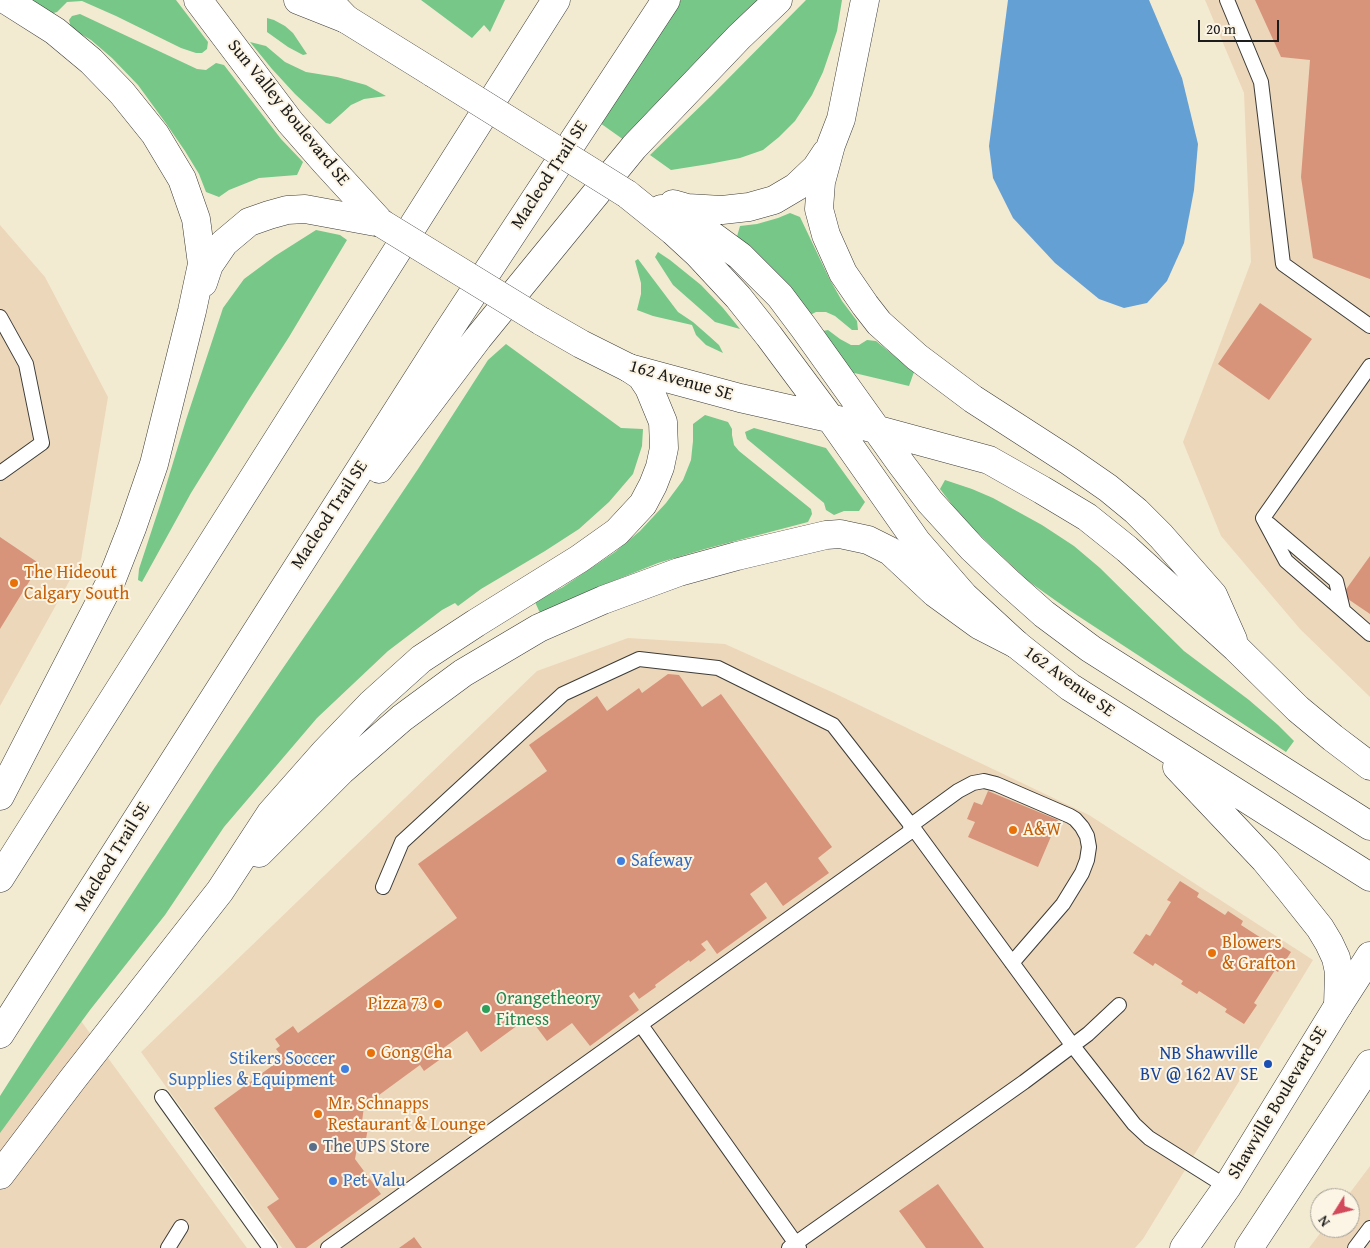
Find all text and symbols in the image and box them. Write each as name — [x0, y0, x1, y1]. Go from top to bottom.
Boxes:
scale bar — [1200, 10, 1281, 42]
text: 20 m — [1206, 18, 1236, 39]
street label: Sun Valley Boulevard SE — [222, 36, 354, 190]
street label: Macleod Trail SE — [507, 117, 593, 233]
street label: 162 Avenue SE — [627, 356, 735, 406]
street label: Macleod Trail SE — [287, 457, 373, 573]
place label: The Hideout Calgary South — [24, 562, 129, 604]
marker: The Hideout Calgary South — [8, 577, 20, 589]
street label: 162 Avenue SE — [1019, 642, 1119, 722]
street label: Macleod Trail SE — [71, 798, 155, 916]
place label: A&W — [1023, 819, 1061, 841]
marker: A&W — [1007, 824, 1019, 836]
place label: Safeway — [631, 850, 692, 872]
marker: Safeway — [615, 855, 627, 867]
place label: Blowers & Grafton — [1222, 932, 1296, 974]
marker: Blowers & Grafton — [1206, 947, 1218, 959]
place label: Orangetheory Fitness — [496, 988, 601, 1030]
place label: Pizza 73 — [368, 993, 428, 1015]
marker: Pizza 73 — [432, 998, 444, 1010]
marker: Orangetheory Fitness — [480, 1003, 492, 1015]
street label: Shawville Boulevard SE — [1224, 1022, 1332, 1184]
place label: Gong Cha — [381, 1042, 452, 1064]
place label: NB Shawville BV @ 162 AV SE — [1140, 1043, 1258, 1086]
marker: Gong Cha — [365, 1047, 377, 1059]
place label: Stikers Soccer Supplies & Equipment — [169, 1048, 335, 1090]
marker: NB Shawville BV @ 162 AV SE — [1262, 1058, 1274, 1070]
marker: Stikers Soccer Supplies & Equipment — [339, 1063, 351, 1075]
place label: Mr. Schnapps Restaurant & Lounge — [328, 1093, 486, 1136]
marker: Mr. Schnapps Restaurant & Lounge — [312, 1108, 324, 1120]
place label: The UPS Store — [323, 1136, 430, 1158]
marker: The UPS Store — [307, 1141, 319, 1153]
place label: Pet Valu — [343, 1170, 405, 1192]
marker: Pet Valu — [327, 1175, 339, 1187]
north arrow — [1310, 1188, 1360, 1238]
text: N — [1313, 1212, 1335, 1231]

